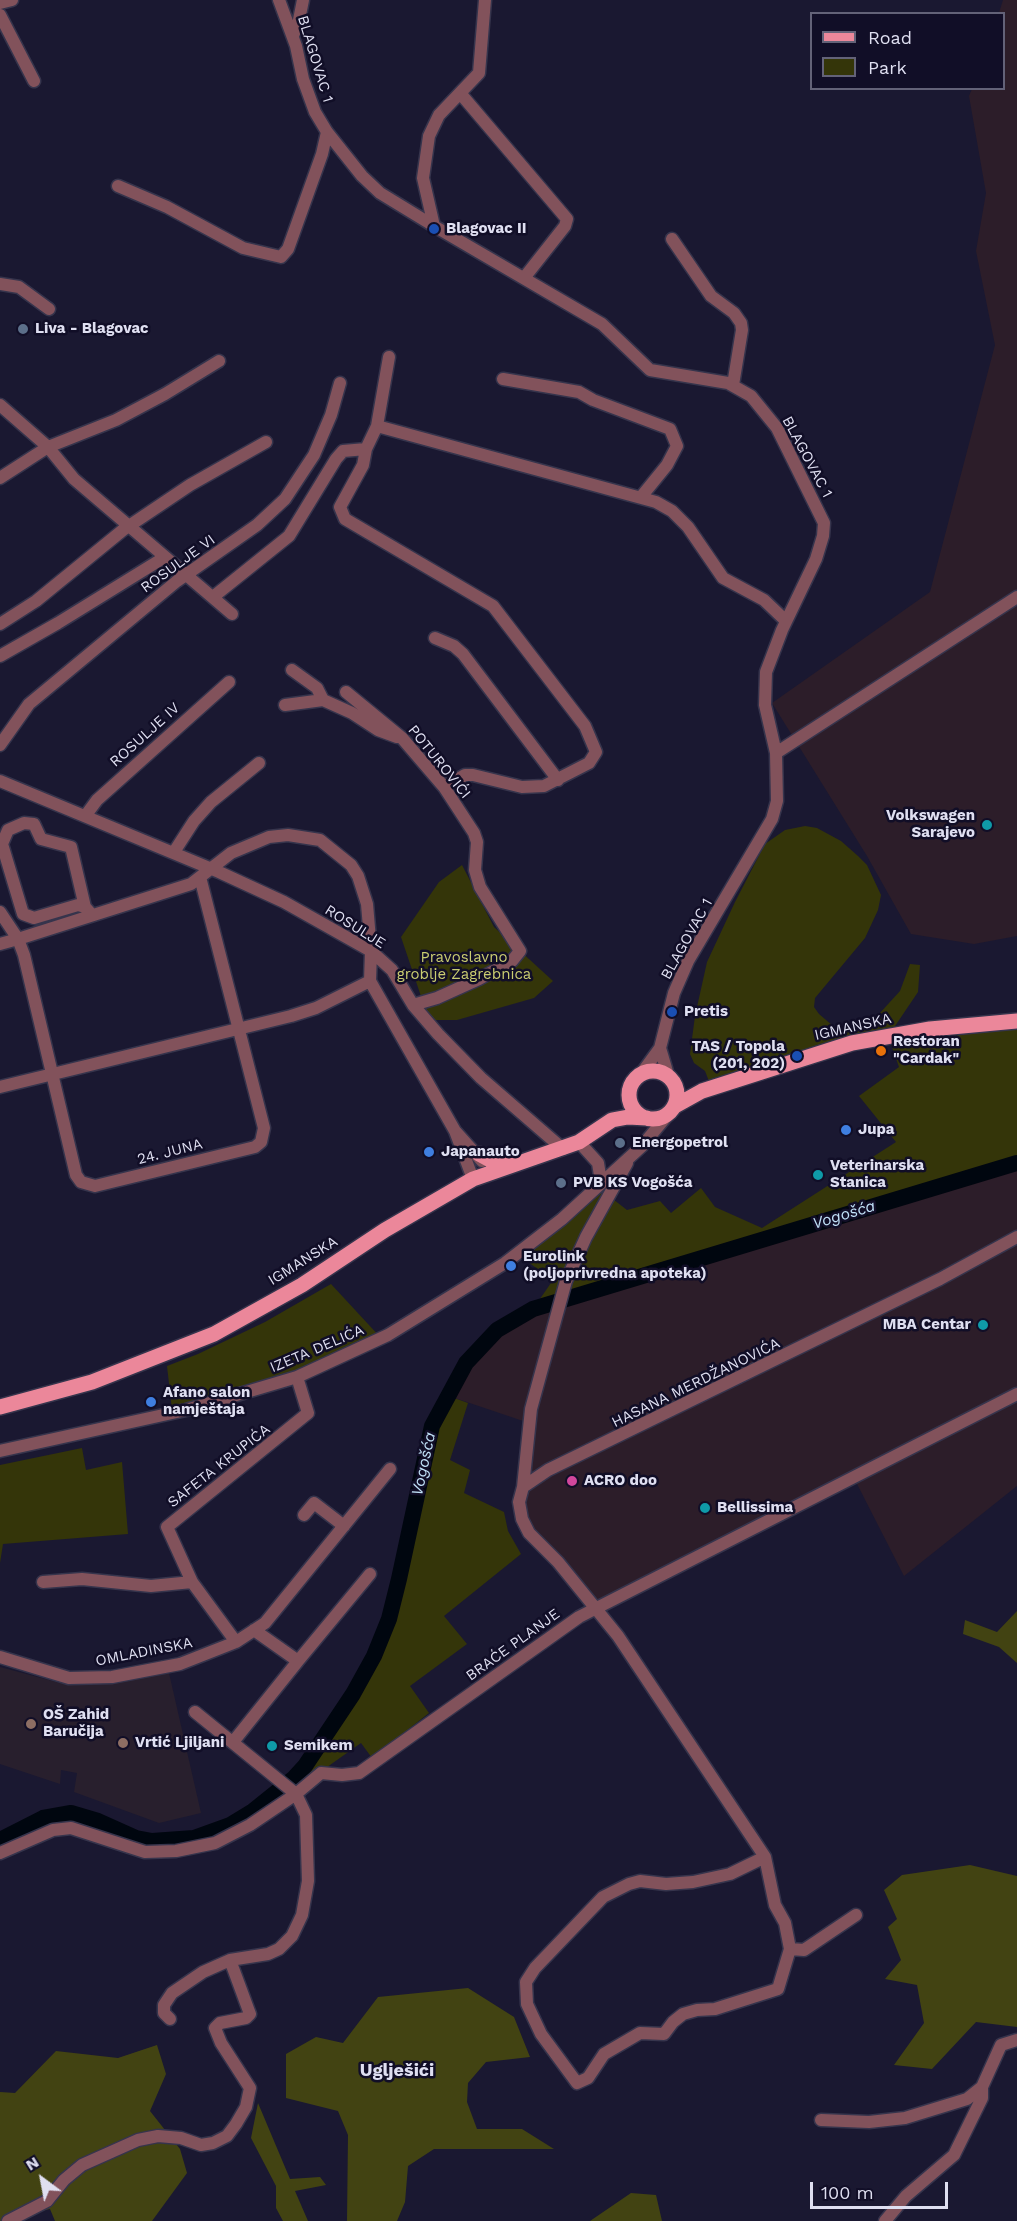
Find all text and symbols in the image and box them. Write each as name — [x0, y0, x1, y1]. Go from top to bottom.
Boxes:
legend — [810, 12, 1005, 90]
street label: BLAGOVAC 1 — [293, 13, 337, 105]
text: Road — [868, 27, 912, 48]
text: Park — [868, 57, 907, 78]
place label: Blagovac II — [446, 220, 527, 238]
marker: Blagovac II — [427, 222, 441, 236]
place label: Liva - Blagovac — [35, 320, 149, 338]
marker: Liva - Blagovac — [16, 322, 30, 336]
street label: BLAGOVAC 1 — [778, 413, 836, 501]
street label: ROSULJE VI — [137, 531, 219, 597]
street label: ROSULJE IV — [106, 699, 184, 771]
street label: POTUROVIĆI — [404, 722, 474, 802]
place label: Volkswagen Sarajevo — [886, 807, 975, 842]
marker: Volkswagen Sarajevo — [980, 818, 994, 832]
street label: BLAGOVAC 1 — [657, 895, 717, 983]
street label: ROSULJE — [321, 901, 389, 953]
park label: Pravoslavno groblje Zagrebnica — [397, 949, 531, 984]
place label: Pretis — [684, 1003, 728, 1021]
marker: Pretis — [665, 1005, 679, 1019]
street label: IGMANSKA — [813, 1009, 893, 1045]
place label: Restoran "Cardak" — [893, 1033, 960, 1068]
place label: TAS / Topola (201, 202) — [692, 1038, 785, 1073]
marker: Restoran "Cardak" — [874, 1044, 888, 1058]
marker: TAS / Topola (201, 202) — [790, 1049, 804, 1063]
place label: Jupa — [858, 1121, 895, 1139]
marker: Jupa — [839, 1123, 853, 1137]
place label: Energopetrol — [632, 1134, 728, 1152]
street label: 24. JUNA — [136, 1135, 204, 1169]
marker: Energopetrol — [613, 1136, 627, 1150]
place label: Japanauto — [441, 1143, 520, 1161]
marker: Japanauto — [422, 1145, 436, 1159]
place label: Veterinarska Stanica — [830, 1157, 924, 1192]
marker: Veterinarska Stanica — [811, 1168, 825, 1182]
place label: PVB KS Vogošća — [573, 1174, 692, 1192]
marker: PVB KS Vogošća — [554, 1176, 568, 1190]
water label: Vogošća — [810, 1196, 878, 1234]
street label: IGMANSKA — [265, 1233, 341, 1289]
place label: Eurolink (poljoprivredna apoteka) — [523, 1248, 707, 1283]
marker: Eurolink (poljoprivredna apoteka) — [504, 1259, 518, 1273]
place label: MBA Centar — [883, 1316, 971, 1334]
marker: MBA Centar — [976, 1318, 990, 1332]
street label: IZETA DELIĆA — [267, 1321, 367, 1377]
street label: HASANA MERDŽANOVIĆA — [609, 1334, 783, 1432]
place label: Afano salon namještaja — [163, 1384, 250, 1419]
marker: Afano salon namještaja — [144, 1395, 158, 1409]
street label: SAFETA KRUPIĆA — [164, 1420, 274, 1512]
water label: Vogošća — [408, 1430, 440, 1498]
place label: ACRO doo — [584, 1472, 657, 1490]
marker: ACRO doo — [565, 1474, 579, 1488]
place label: Bellissima — [717, 1499, 793, 1517]
marker: Bellissima — [698, 1501, 712, 1515]
street label: BRAĆE PLANJE — [463, 1605, 563, 1685]
street label: OMLADINSKA — [94, 1634, 194, 1670]
place label: OŠ Zahid Baručija — [43, 1706, 109, 1741]
marker: OŠ Zahid Baručija — [24, 1717, 38, 1731]
place label: Vrtić Ljiljani — [135, 1734, 224, 1752]
marker: Vrtić Ljiljani — [116, 1736, 130, 1750]
place label: Semikem — [284, 1737, 353, 1755]
marker: Semikem — [265, 1739, 279, 1753]
district label: Uglješići — [360, 2060, 434, 2082]
north arrow — [12, 2149, 72, 2209]
text: N — [22, 2152, 42, 2175]
scale bar — [813, 2170, 951, 2208]
text: 100 m — [821, 2182, 874, 2203]

